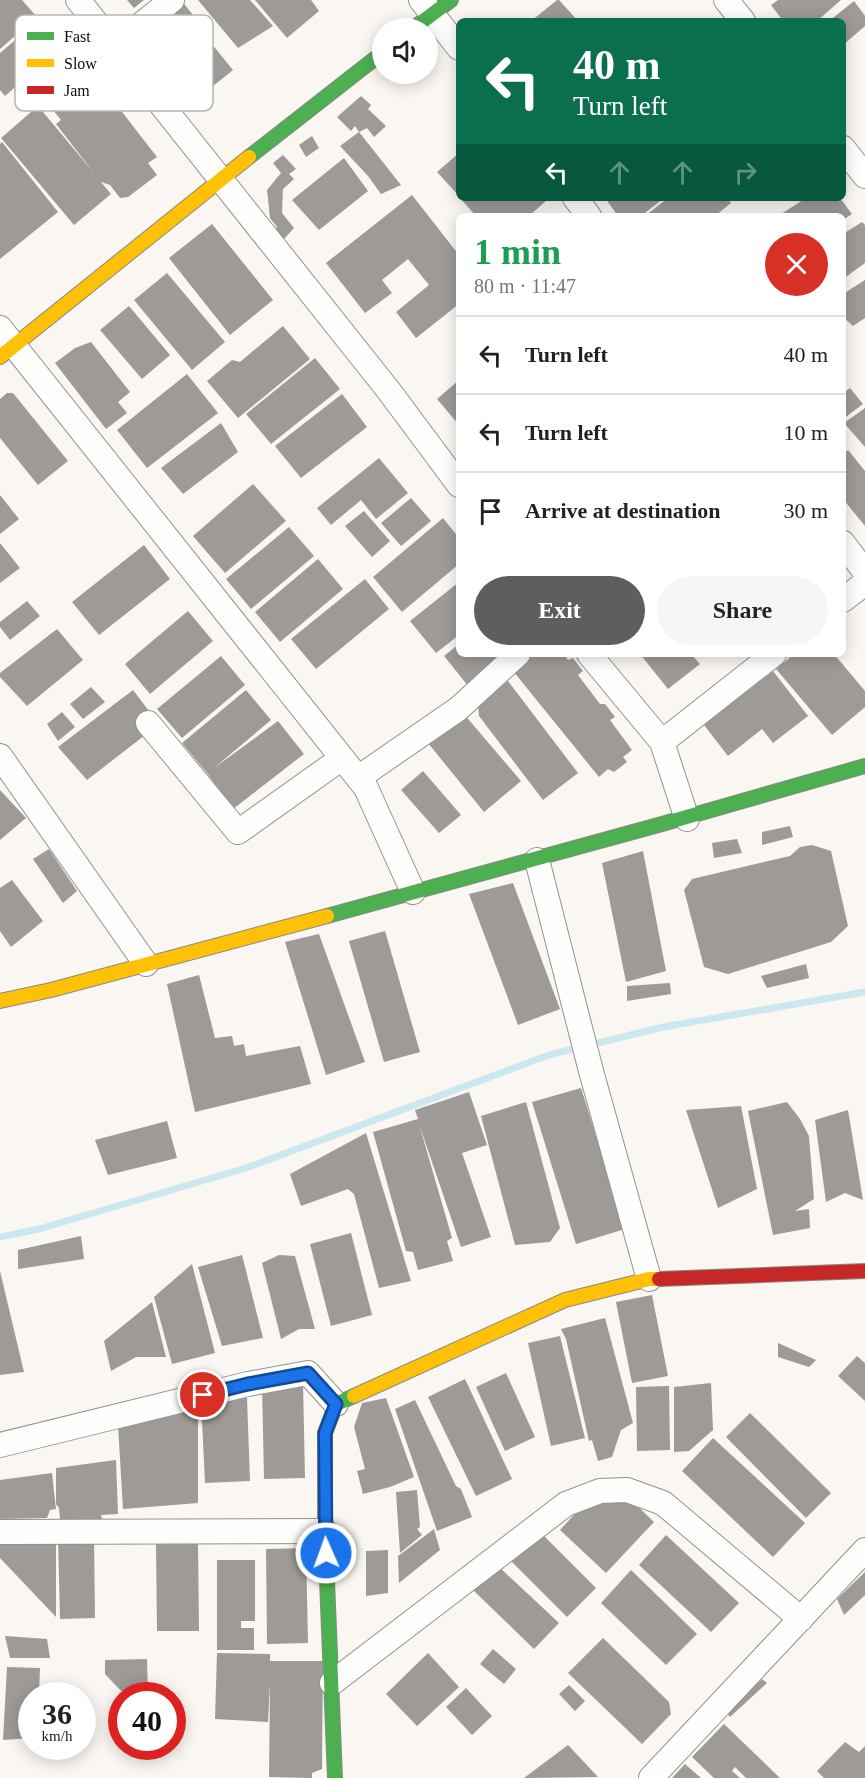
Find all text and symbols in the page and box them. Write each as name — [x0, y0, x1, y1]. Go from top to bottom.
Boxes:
legend — [15, 15, 213, 111]
map controls — [372, 18, 438, 84]
button: sound — [372, 18, 438, 84]
text: Fast — [64, 28, 91, 45]
icon: left — [474, 42, 552, 120]
text: 40 m — [573, 42, 661, 88]
text: Slow — [64, 55, 97, 72]
text: Jam — [64, 82, 90, 99]
text: Turn left — [573, 91, 667, 121]
icon: left — [540, 156, 573, 189]
icon: ahead — [603, 156, 636, 189]
icon: ahead — [666, 156, 699, 189]
icon: right — [729, 156, 762, 189]
text: 1 min — [474, 232, 561, 272]
button: close — [765, 233, 828, 296]
text: 80 m · 11:47 — [474, 275, 576, 297]
icon: left — [474, 339, 507, 372]
text: Turn left — [525, 342, 608, 367]
text: 40 m — [783, 342, 828, 367]
icon: left — [474, 417, 507, 450]
text: Turn left — [525, 420, 608, 445]
text: 10 m — [783, 420, 828, 445]
icon: arrive — [474, 495, 507, 528]
text: Arrive at destination — [525, 498, 721, 523]
text: 30 m — [783, 498, 828, 523]
button: Exit — [474, 576, 645, 645]
button: Share — [657, 576, 828, 645]
pin — [177, 1369, 228, 1420]
icon: arrive — [186, 1378, 219, 1411]
position arrow — [294, 1521, 358, 1585]
speed limit sign: 40 — [108, 1682, 186, 1760]
text: 36 — [42, 1697, 72, 1730]
text: km/h — [42, 1728, 72, 1744]

